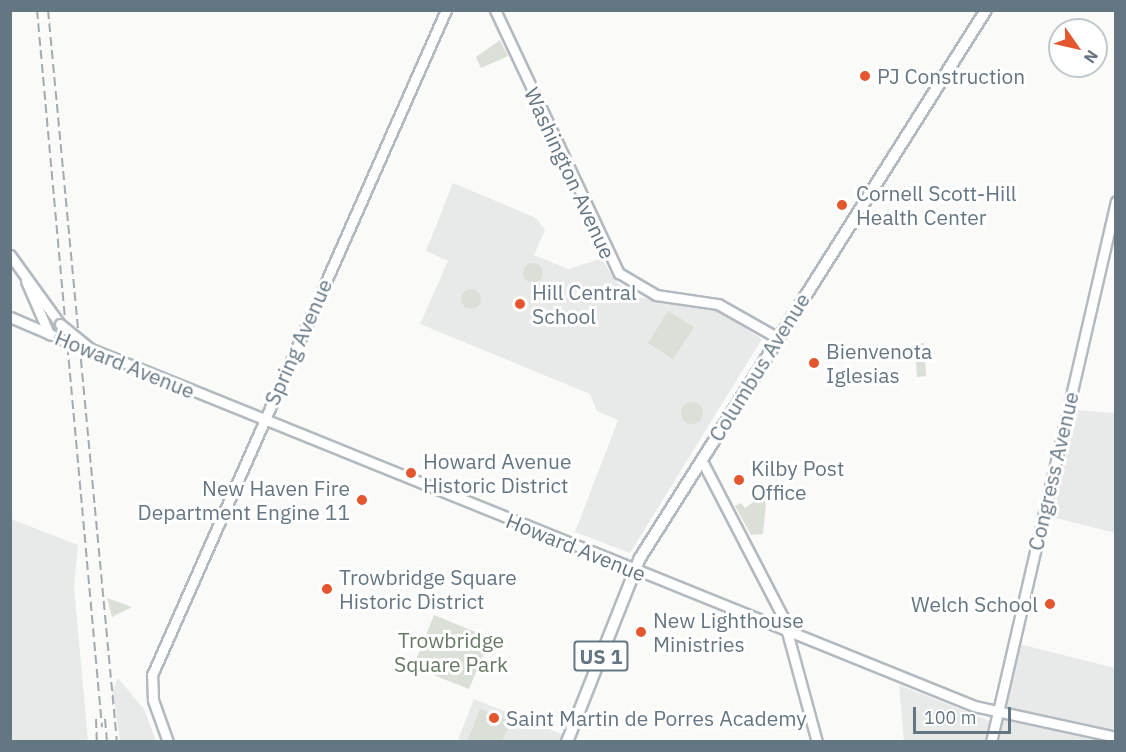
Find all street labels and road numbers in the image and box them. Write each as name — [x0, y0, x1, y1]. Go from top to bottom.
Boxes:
street label: Washington Avenue — [519, 83, 621, 263]
street label: Spring Avenue — [259, 275, 337, 409]
street label: Columbus Avenue — [703, 288, 815, 446]
street label: Howard Avenue — [51, 325, 199, 403]
street label: Congress Avenue — [1022, 389, 1084, 553]
street label: Howard Avenue — [502, 508, 650, 586]
road number: US 1 — [572, 639, 630, 673]

